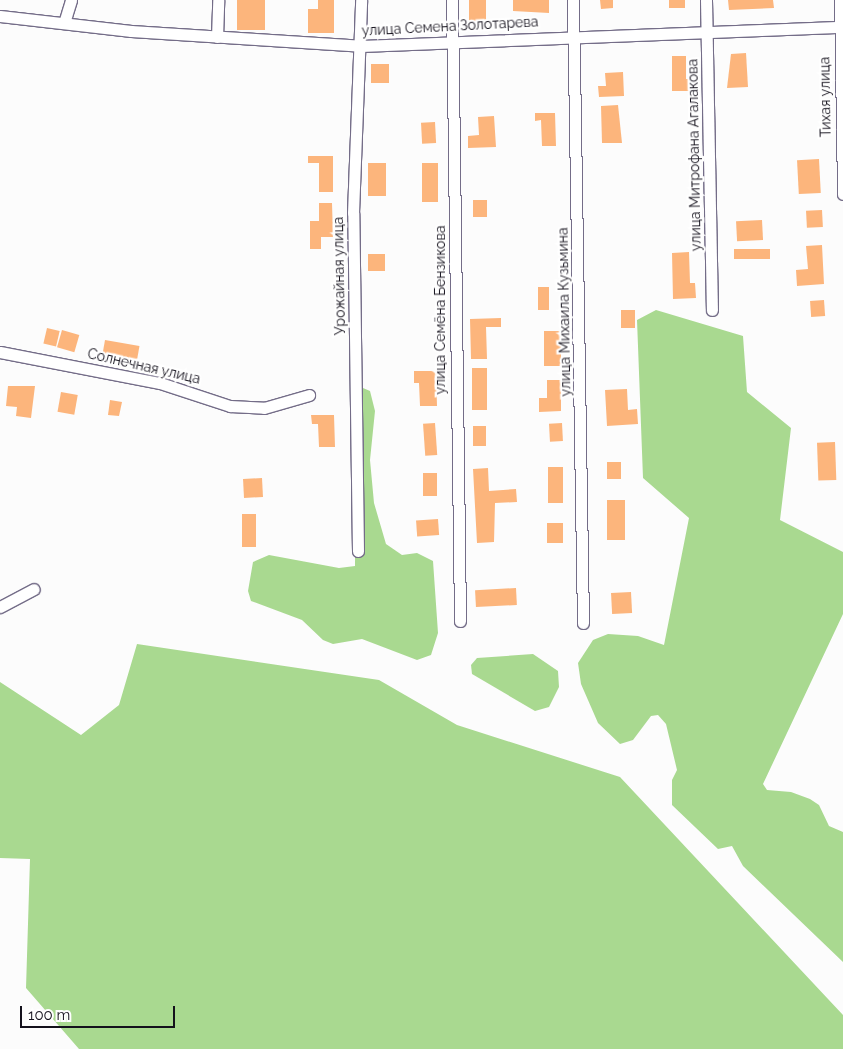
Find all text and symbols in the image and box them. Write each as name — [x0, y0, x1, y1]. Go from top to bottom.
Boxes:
street label: улица Семена Золотарева — [361, 13, 539, 39]
street label: Тихая улица — [816, 57, 834, 137]
street label: улица Митрофана Агалакова — [684, 58, 704, 252]
street label: Урожайная улица — [330, 216, 348, 336]
street label: улица Семёна Бензикова — [432, 225, 448, 395]
street label: улица Михаила Кузьмина — [554, 227, 574, 397]
street label: Солнечная улица — [86, 345, 202, 387]
scale bar — [22, 996, 178, 1028]
text: 100 m — [28, 1006, 70, 1024]

